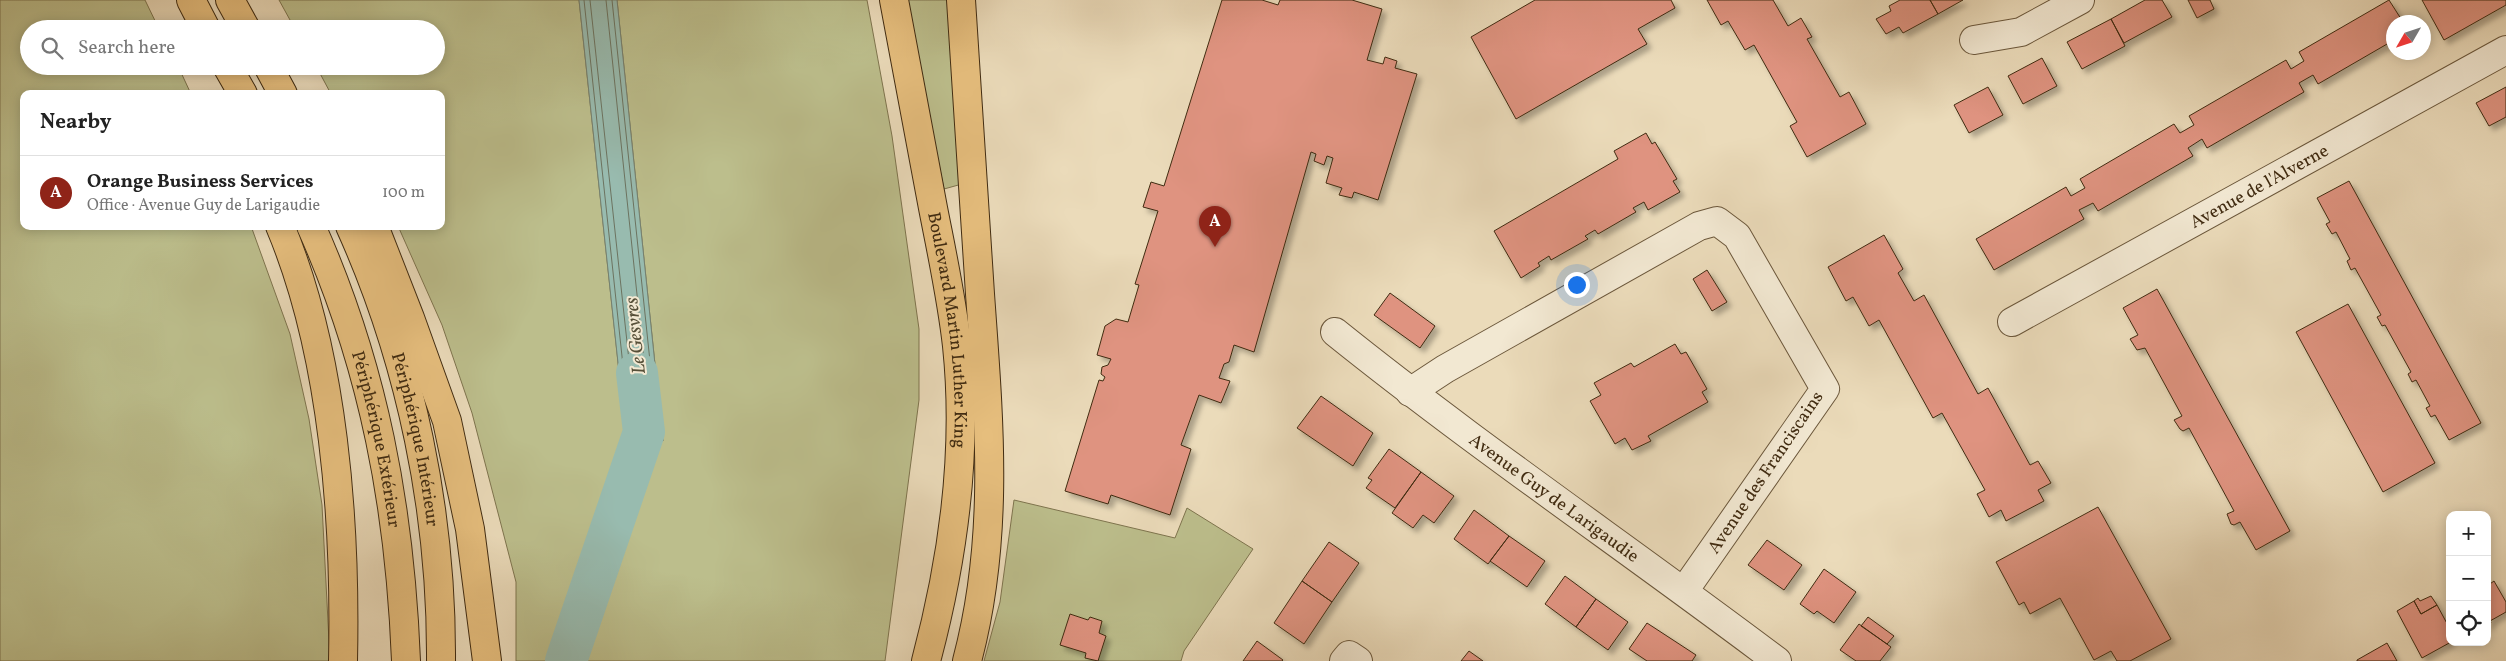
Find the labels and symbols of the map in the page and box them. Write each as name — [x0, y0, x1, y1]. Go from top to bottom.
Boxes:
north arrow — [2386, 15, 2431, 60]
street label: Avenue de l'Alverne — [2186, 139, 2334, 236]
pin: A — [1199, 206, 1231, 247]
street label: Boulevard Martin Luther King — [920, 210, 972, 449]
your location — [1564, 272, 1590, 298]
water label: Le Gesvres — [619, 296, 653, 376]
street label: Périphérique Extérieur — [344, 348, 406, 530]
street label: Périphérique Intérieur — [384, 350, 444, 528]
street label: Avenue des Franciscains — [1702, 387, 1830, 559]
street label: Avenue Guy de Larigaudie — [1463, 428, 1644, 569]

